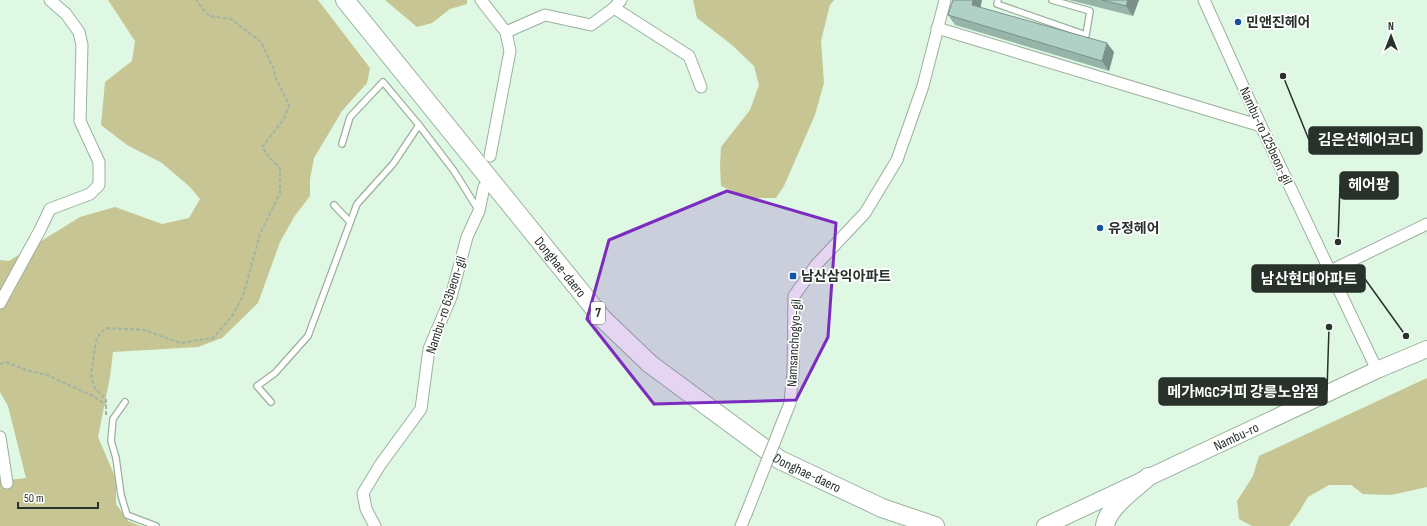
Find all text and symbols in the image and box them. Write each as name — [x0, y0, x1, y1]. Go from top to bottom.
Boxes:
place label: 민앤진헤어 — [1246, 14, 1310, 31]
north arrow — [1371, 16, 1411, 56]
marker: 민앤진헤어 — [1233, 17, 1243, 27]
text: N — [1388, 20, 1394, 33]
street label: Nambu-ro 125beon-gil — [1236, 84, 1296, 188]
callout: 김은선헤어코디 — [1309, 127, 1422, 154]
text: 김은선헤어코디 — [1318, 131, 1414, 150]
callout: 헤어팡 — [1340, 172, 1398, 199]
text: 헤어팡 — [1348, 176, 1390, 195]
place label: 유정헤어 — [1108, 220, 1160, 237]
marker: 유정헤어 — [1095, 223, 1105, 233]
street label: Donghae-daero — [531, 233, 590, 301]
street label: Nambu-ro 63beon-gil — [422, 254, 470, 356]
callout: 남산현대아파트 — [1252, 265, 1365, 292]
place label: 남산삼익아파트 — [801, 268, 891, 285]
text: 남산현대아파트 — [1261, 270, 1357, 289]
marker: 남산삼익아파트 — [788, 271, 798, 281]
street label: Namsanchogyo-gil — [783, 299, 805, 387]
road number: 7 — [591, 302, 605, 324]
callout: 메가MGC커피 강릉노암점 — [1159, 378, 1327, 405]
text: 메가MGC커피 강릉노암점 — [1167, 383, 1319, 402]
street label: Nambu-ro — [1211, 418, 1261, 454]
street label: Donghae-daero — [770, 449, 844, 496]
scale bar — [18, 484, 98, 510]
text: 50 m — [24, 491, 44, 506]

